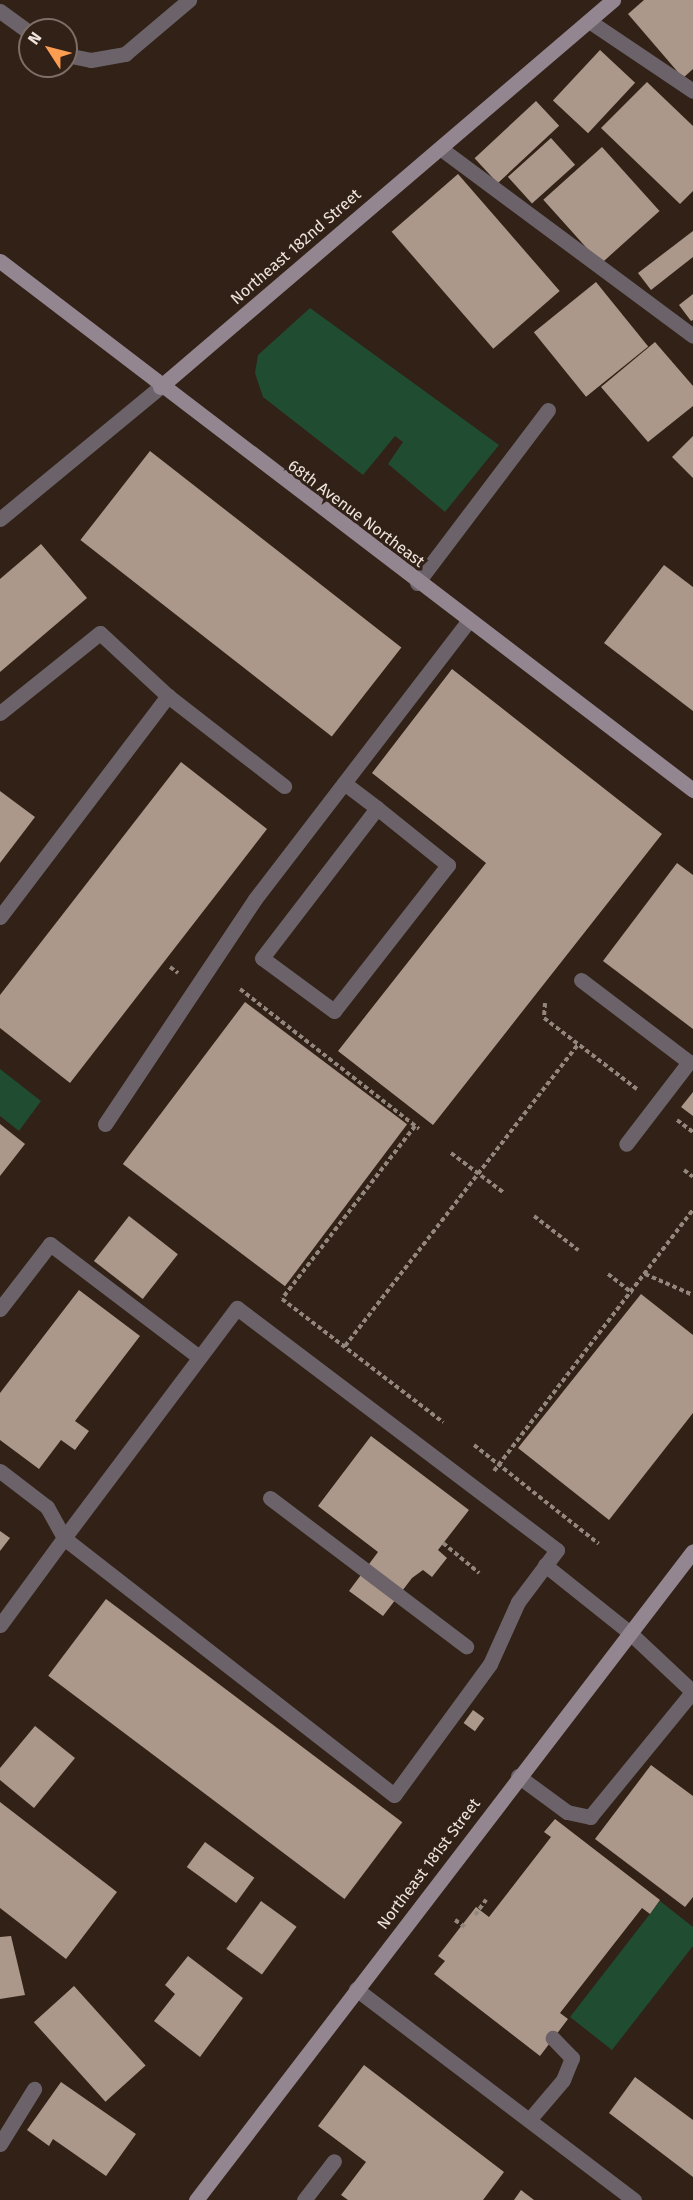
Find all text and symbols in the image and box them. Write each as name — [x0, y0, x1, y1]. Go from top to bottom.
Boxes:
north arrow — [18, 18, 78, 78]
text: N — [24, 28, 45, 48]
street label: Northeast 182nd Street — [227, 185, 365, 309]
street label: 68th Avenue Northeast — [284, 456, 428, 572]
street label: Northeast 181st Street — [373, 1795, 485, 1933]

